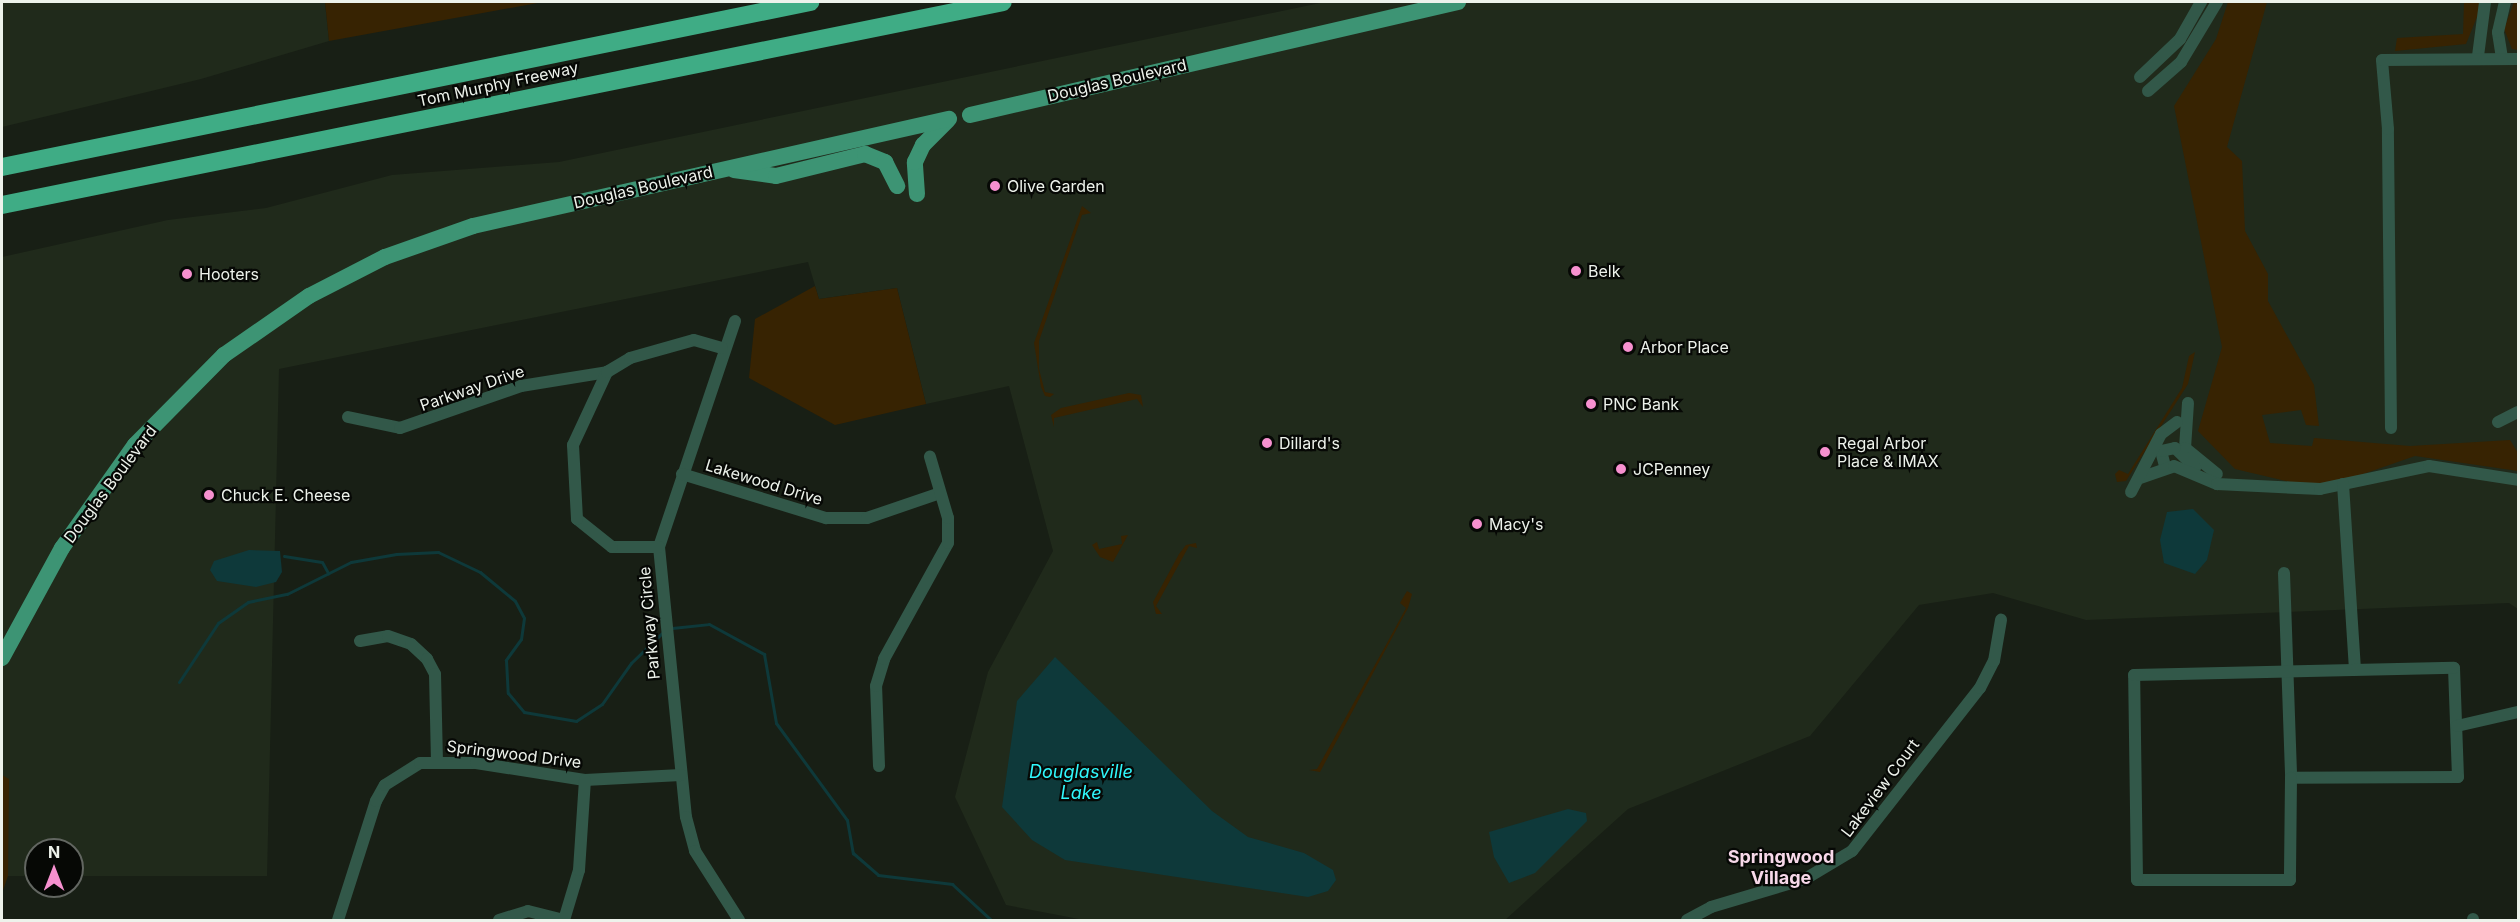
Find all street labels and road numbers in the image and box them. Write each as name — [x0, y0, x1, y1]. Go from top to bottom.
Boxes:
street label: Douglas Boulevard — [1046, 55, 1188, 105]
street label: Tom Murphy Freeway — [416, 58, 580, 110]
street label: Douglas Boulevard — [572, 162, 714, 212]
street label: Parkway Drive — [417, 361, 527, 415]
street label: Douglas Boulevard — [60, 421, 160, 547]
street label: Lakewood Drive — [703, 455, 825, 509]
street label: Parkway Circle — [635, 566, 663, 680]
street label: Lakeview Court — [1837, 735, 1923, 841]
street label: Springwood Drive — [446, 736, 582, 772]

